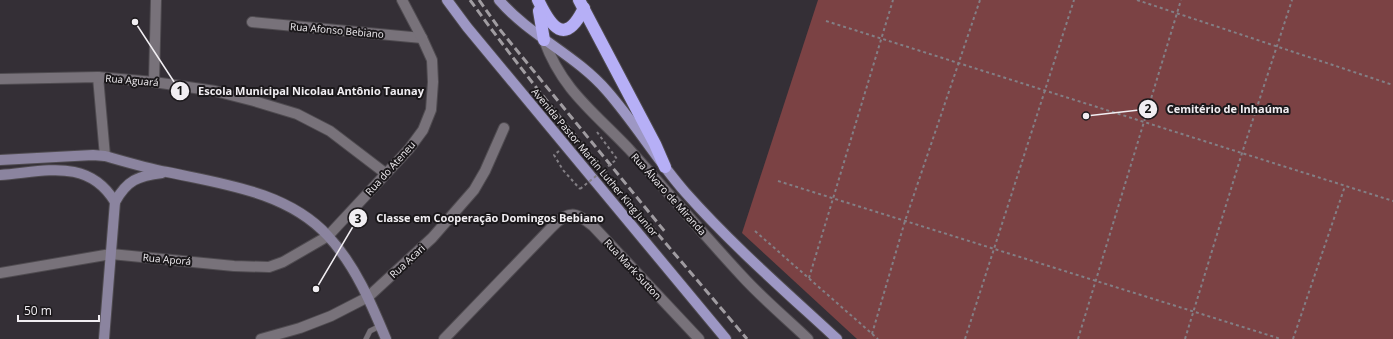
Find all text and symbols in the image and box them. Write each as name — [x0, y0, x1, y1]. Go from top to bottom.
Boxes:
street label: Rua Afonso Bebiano — [290, 19, 384, 41]
street label: Rua Aguará — [105, 71, 159, 89]
callout: Escola Municipal Nicolau Antônio Taunay — [170, 79, 432, 102]
text: 1 — [177, 82, 183, 99]
text: Escola Municipal Nicolau Antônio Taunay — [198, 83, 425, 98]
street label: Avenida Pastor Martin Luther King Junior — [529, 85, 661, 239]
callout: Cemitério de Inhaúma — [1138, 97, 1297, 120]
text: 2 — [1145, 100, 1152, 117]
text: Cemitério de Inhaúma — [1167, 101, 1289, 116]
street label: Rua do Ateneu — [362, 138, 418, 198]
street label: Rua Álvaro de Miranda — [628, 150, 710, 238]
callout: Classe em Cooperação Domingos Bebiano — [348, 207, 612, 230]
text: 3 — [355, 210, 362, 227]
text: Classe em Cooperação Domingos Bebiano — [376, 210, 604, 225]
street label: Rua Mark Sutton — [601, 236, 665, 302]
street label: Rua Acari — [386, 241, 428, 281]
street label: Rua Aporá — [142, 250, 192, 268]
scale bar — [18, 297, 99, 323]
text: 50 m — [24, 302, 52, 319]

